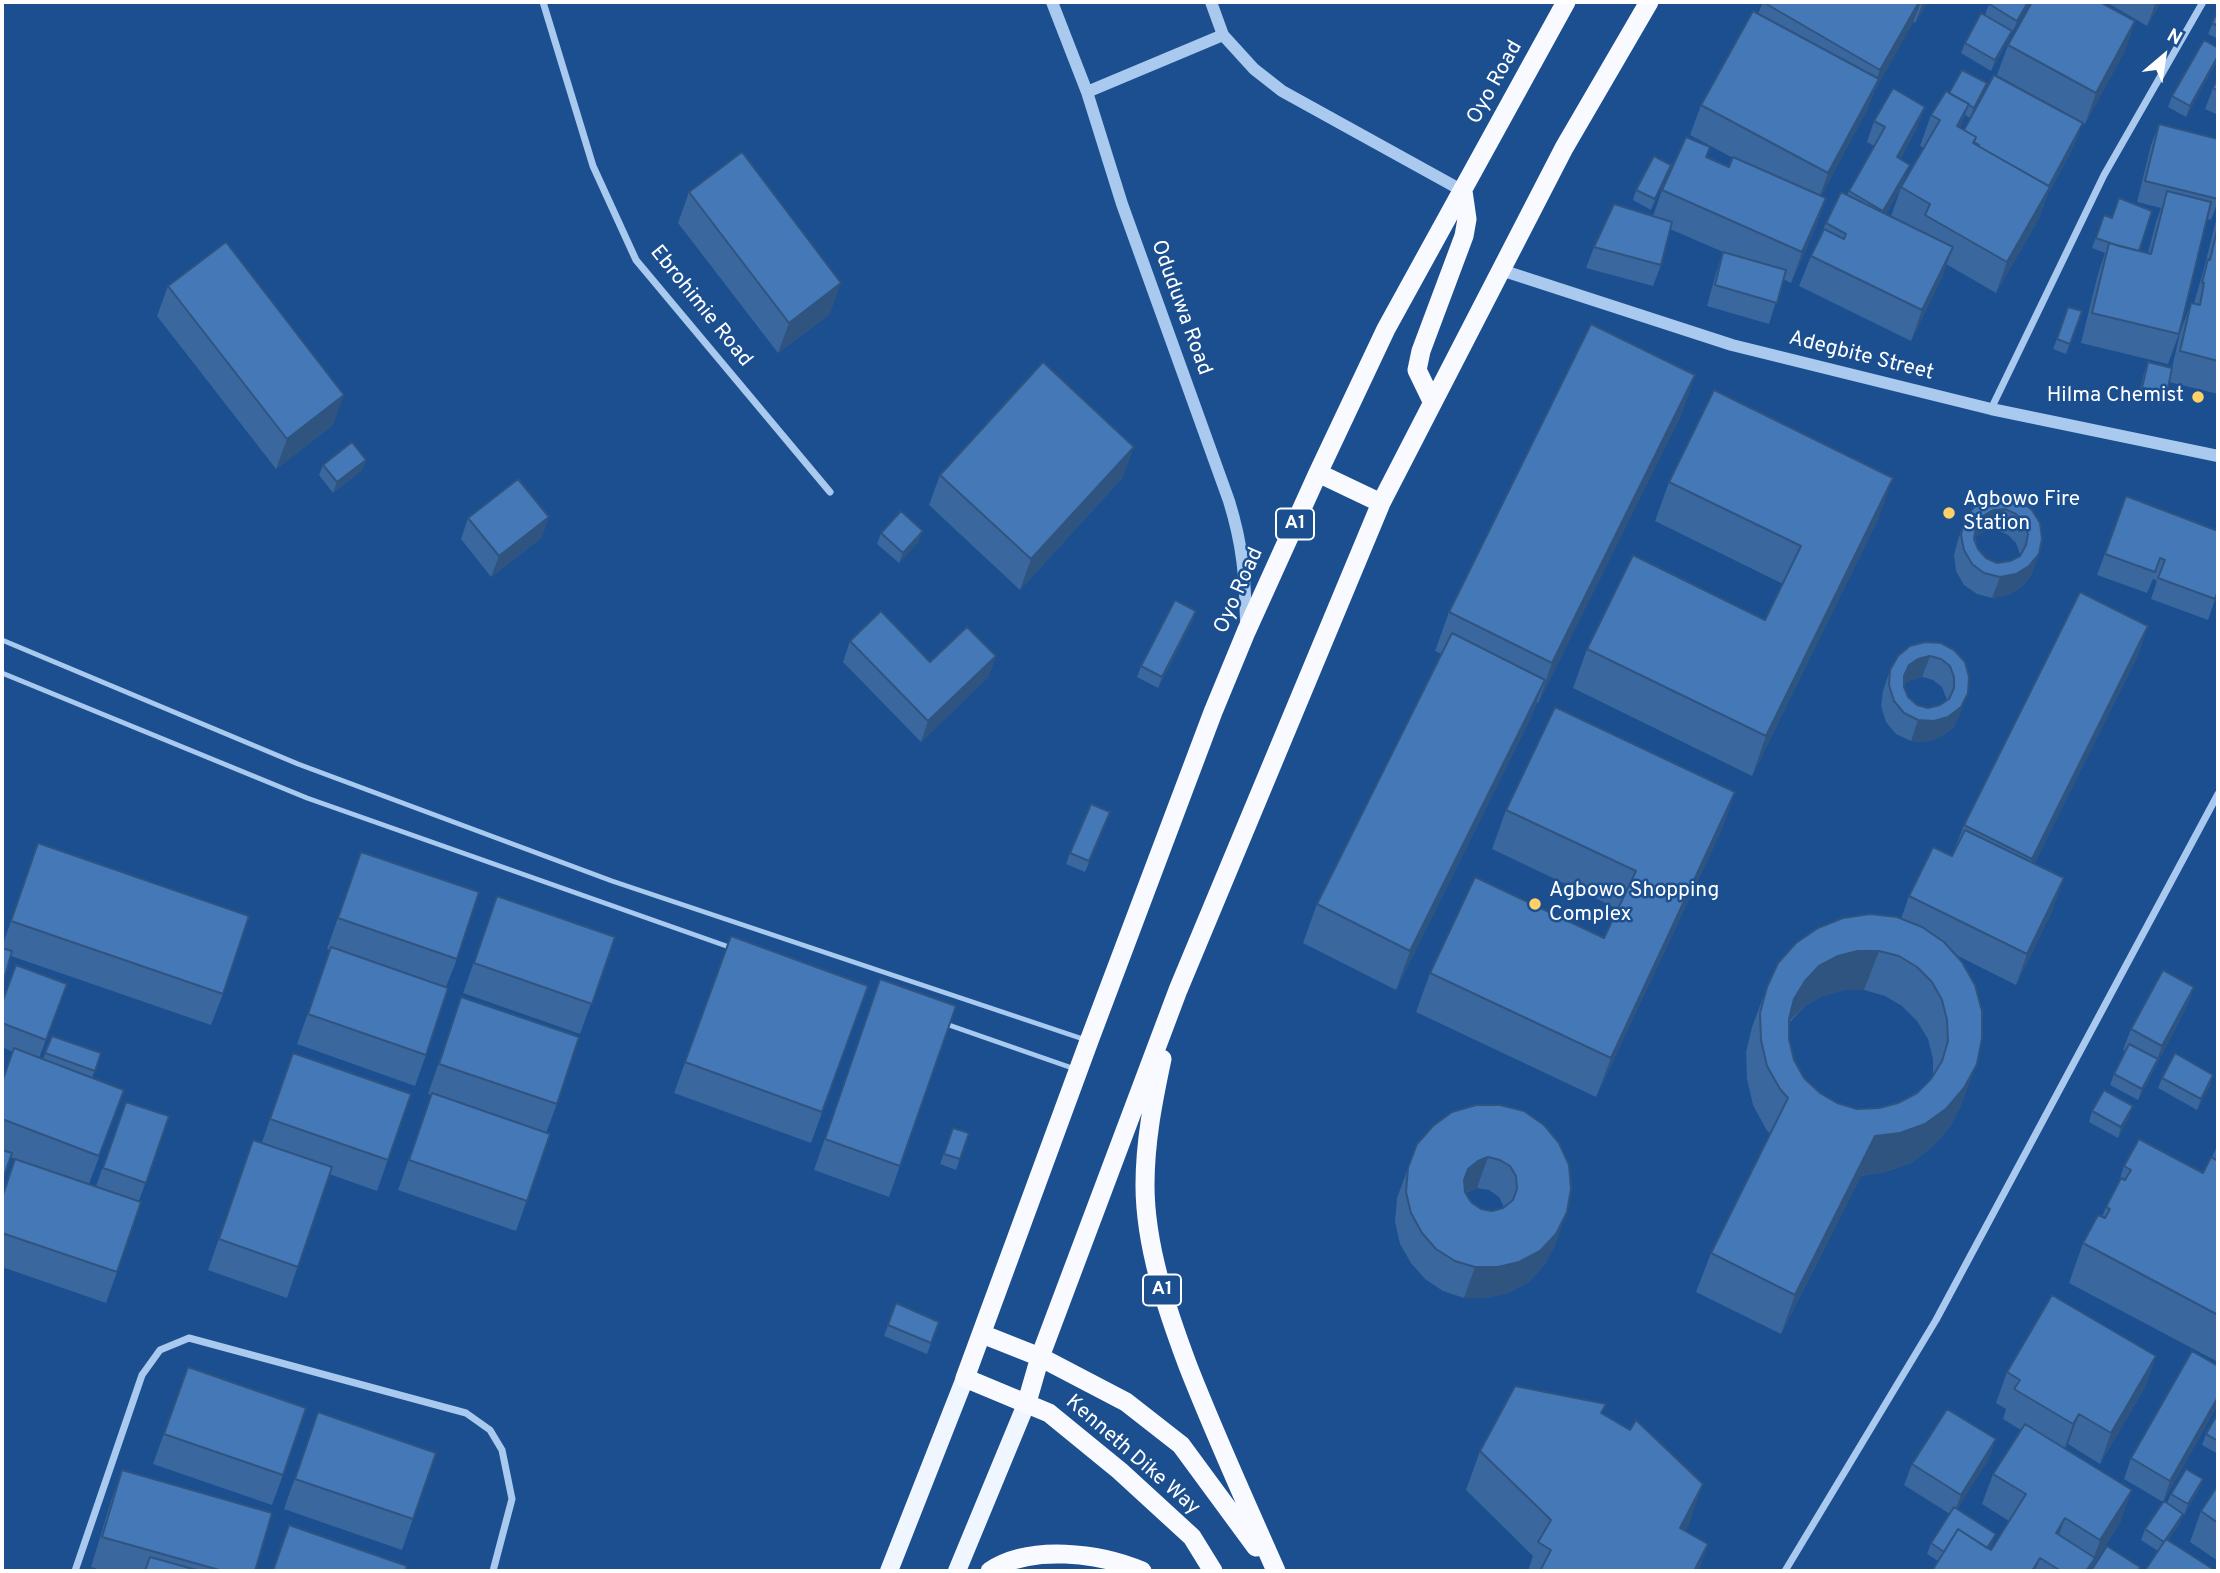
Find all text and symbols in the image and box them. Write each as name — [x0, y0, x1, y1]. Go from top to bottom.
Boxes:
north arrow — [2129, 21, 2199, 91]
text: N — [2162, 24, 2186, 51]
street label: Oyo Road — [1463, 37, 1529, 129]
street label: Oduduwa Road — [1144, 237, 1216, 379]
street label: Ebrohimie Road — [643, 241, 757, 373]
street label: Adegbite Street — [1786, 327, 1936, 387]
place label: Hilma Chemist — [2047, 384, 2184, 410]
marker: Hilma Chemist — [2190, 389, 2206, 405]
place label: Agbowo Fire Station — [1963, 488, 2080, 538]
marker: Agbowo Fire Station — [1941, 505, 1957, 521]
road number: A1 — [1276, 509, 1314, 540]
street label: Oyo Road — [1210, 544, 1270, 638]
place label: Agbowo Shopping Complex — [1549, 879, 1719, 929]
marker: Agbowo Shopping Complex — [1527, 896, 1543, 912]
road number: A1 — [1143, 1274, 1181, 1306]
street label: Kenneth Dike Way — [1060, 1391, 1204, 1521]

